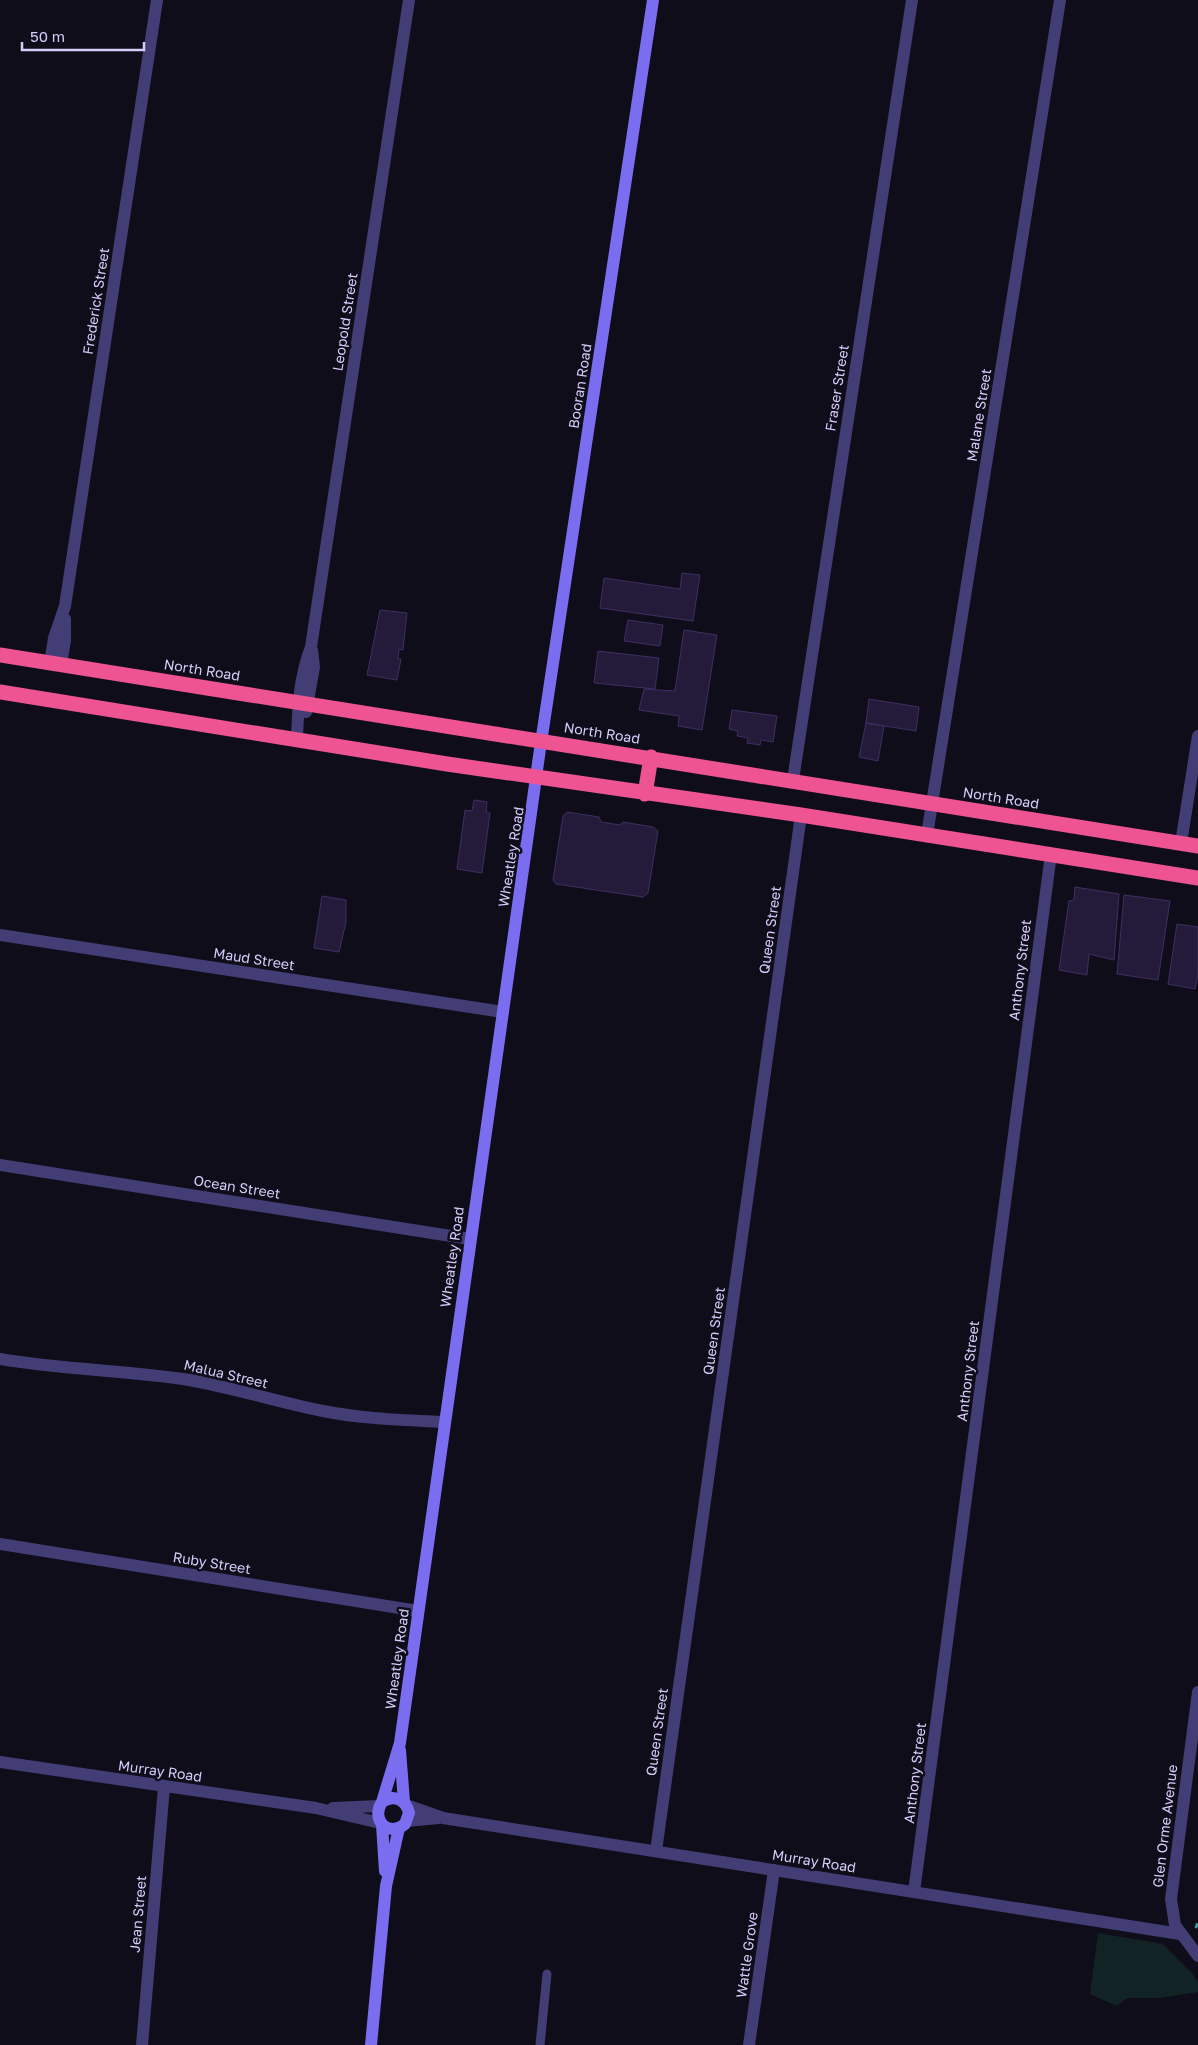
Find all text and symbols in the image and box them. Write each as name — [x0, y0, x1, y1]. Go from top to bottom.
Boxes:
scale bar — [22, 20, 145, 52]
text: 50 m — [30, 27, 65, 45]
street label: Frederick Street — [79, 246, 112, 356]
street label: Leopold Street — [328, 272, 361, 372]
street label: Booran Road — [564, 342, 595, 430]
street label: Fraser Street — [821, 343, 852, 432]
street label: Malane Street — [963, 367, 994, 463]
street label: North Road — [163, 655, 241, 684]
street label: North Road — [563, 718, 641, 747]
street label: North Road — [962, 783, 1040, 812]
street label: Wheatley Road — [494, 806, 527, 908]
street label: Queen Street — [755, 885, 784, 975]
street label: Anthony Street — [1005, 918, 1034, 1021]
street label: Maud Street — [212, 944, 296, 973]
street label: Ocean Street — [192, 1171, 282, 1202]
street label: Wheatley Road — [436, 1206, 467, 1308]
street label: Queen Street — [699, 1286, 728, 1376]
street label: Anthony Street — [953, 1319, 982, 1422]
street label: Malua Street — [182, 1356, 270, 1391]
street label: Ruby Street — [172, 1548, 252, 1577]
street label: Wheatley Road — [381, 1608, 412, 1710]
street label: Queen Street — [642, 1687, 671, 1777]
street label: Anthony Street — [900, 1721, 929, 1824]
street label: Murray Road — [117, 1756, 203, 1785]
street label: Glen Orme Avenue — [1149, 1764, 1180, 1888]
street label: Murray Road — [771, 1845, 857, 1876]
street label: Jean Street — [126, 1875, 149, 1953]
street label: Wattle Grove — [732, 1911, 761, 1999]

